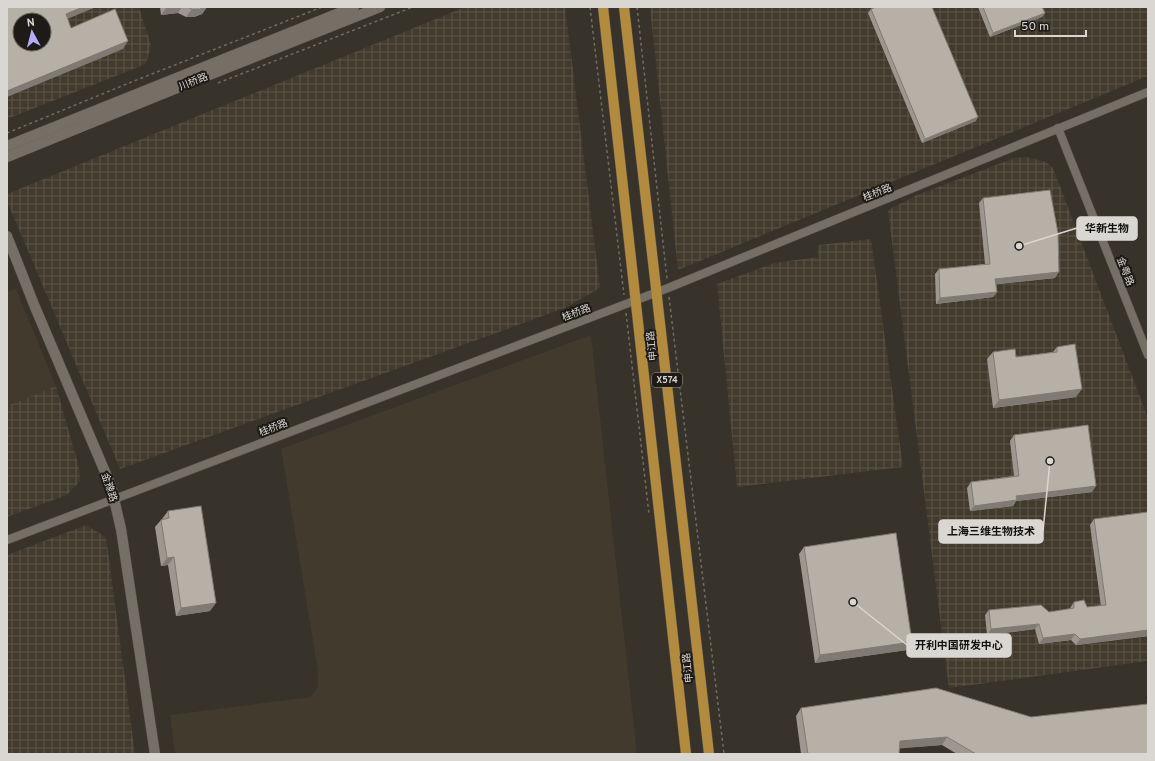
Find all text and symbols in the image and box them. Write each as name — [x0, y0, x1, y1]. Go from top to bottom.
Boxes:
north arrow — [12, 12, 52, 52]
scale bar — [1015, 12, 1086, 38]
text: N — [26, 16, 36, 30]
text: 50 m — [1021, 19, 1049, 35]
street label: 川桥路 — [177, 71, 210, 94]
street label: 桂桥路 — [861, 182, 894, 205]
callout: 华新生物 — [1077, 217, 1137, 240]
text: 华新生物 — [1085, 222, 1129, 236]
street label: 金粤路 — [1113, 255, 1136, 288]
street label: 桂桥路 — [560, 302, 593, 325]
street label: 申江路 — [644, 330, 661, 361]
road number: X574 — [652, 373, 682, 387]
street label: 桂桥路 — [257, 417, 290, 440]
street label: 金豫路 — [98, 471, 119, 504]
callout: 上海三维生物技术 — [939, 520, 1043, 543]
text: 上海三维生物技术 — [947, 525, 1035, 539]
callout: 开利中国研发中心 — [907, 634, 1011, 657]
text: 开利中国研发中心 — [915, 639, 1003, 653]
street label: 申江路 — [680, 652, 697, 683]

